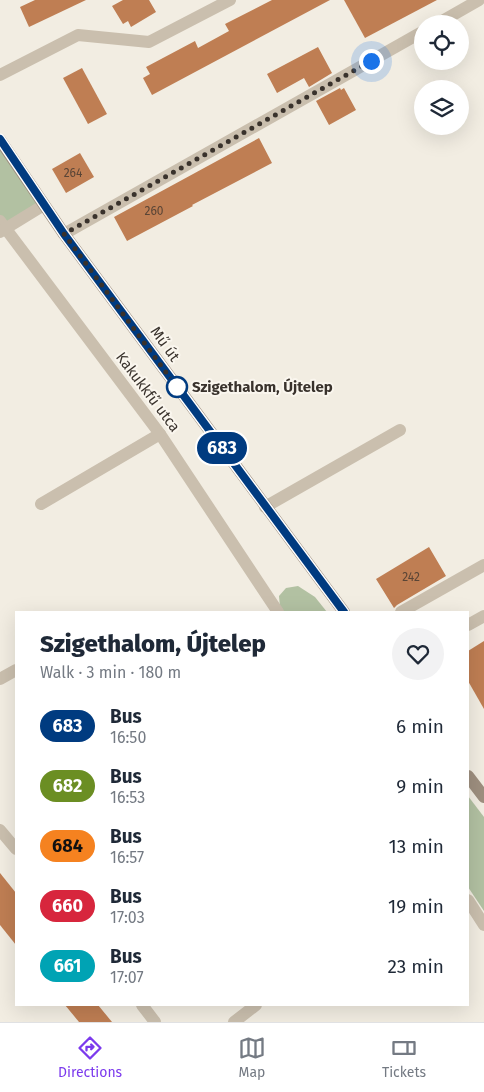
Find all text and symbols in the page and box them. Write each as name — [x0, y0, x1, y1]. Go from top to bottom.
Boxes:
map controls — [414, 15, 469, 135]
button: locate — [414, 15, 469, 70]
your location — [359, 49, 384, 74]
button: layers — [414, 80, 469, 135]
house number: 264 — [64, 166, 83, 180]
house number: 260 — [144, 204, 164, 218]
street label: Mű út — [146, 323, 184, 365]
street label: Kakukkfű utca — [112, 348, 184, 436]
marker: Szigethalom, Újtelep — [166, 376, 188, 398]
place label: Szigethalom, Újtelep — [192, 378, 333, 396]
line badge: 683 — [193, 432, 251, 464]
text: 683 — [207, 437, 237, 459]
house number: 242 — [402, 570, 420, 584]
button: heart — [392, 628, 444, 680]
text: Szigethalom, Újtelep — [40, 630, 266, 658]
text: Walk · 3 min · 180 m — [40, 663, 181, 682]
text: Bus — [110, 705, 142, 728]
text: 683 — [53, 715, 82, 737]
text: 6 min — [396, 715, 444, 738]
text: 16:50 — [110, 728, 146, 747]
text: Bus — [110, 765, 142, 788]
text: 682 — [53, 775, 82, 797]
text: 9 min — [396, 775, 444, 798]
text: 16:53 — [110, 788, 145, 807]
text: Bus — [110, 825, 142, 848]
text: 684 — [52, 835, 83, 857]
text: 13 min — [388, 835, 444, 858]
text: 16:57 — [110, 848, 144, 867]
text: Bus — [110, 885, 142, 908]
text: 660 — [52, 895, 83, 917]
text: 19 min — [388, 895, 444, 918]
text: 17:03 — [110, 908, 145, 927]
text: Bus — [110, 945, 142, 968]
text: 661 — [54, 955, 81, 977]
text: 23 min — [387, 955, 444, 978]
text: 17:07 — [110, 968, 144, 987]
tab: Directions — [58, 1034, 122, 1081]
tab: Map — [238, 1034, 266, 1081]
tab: Tickets — [382, 1034, 426, 1081]

